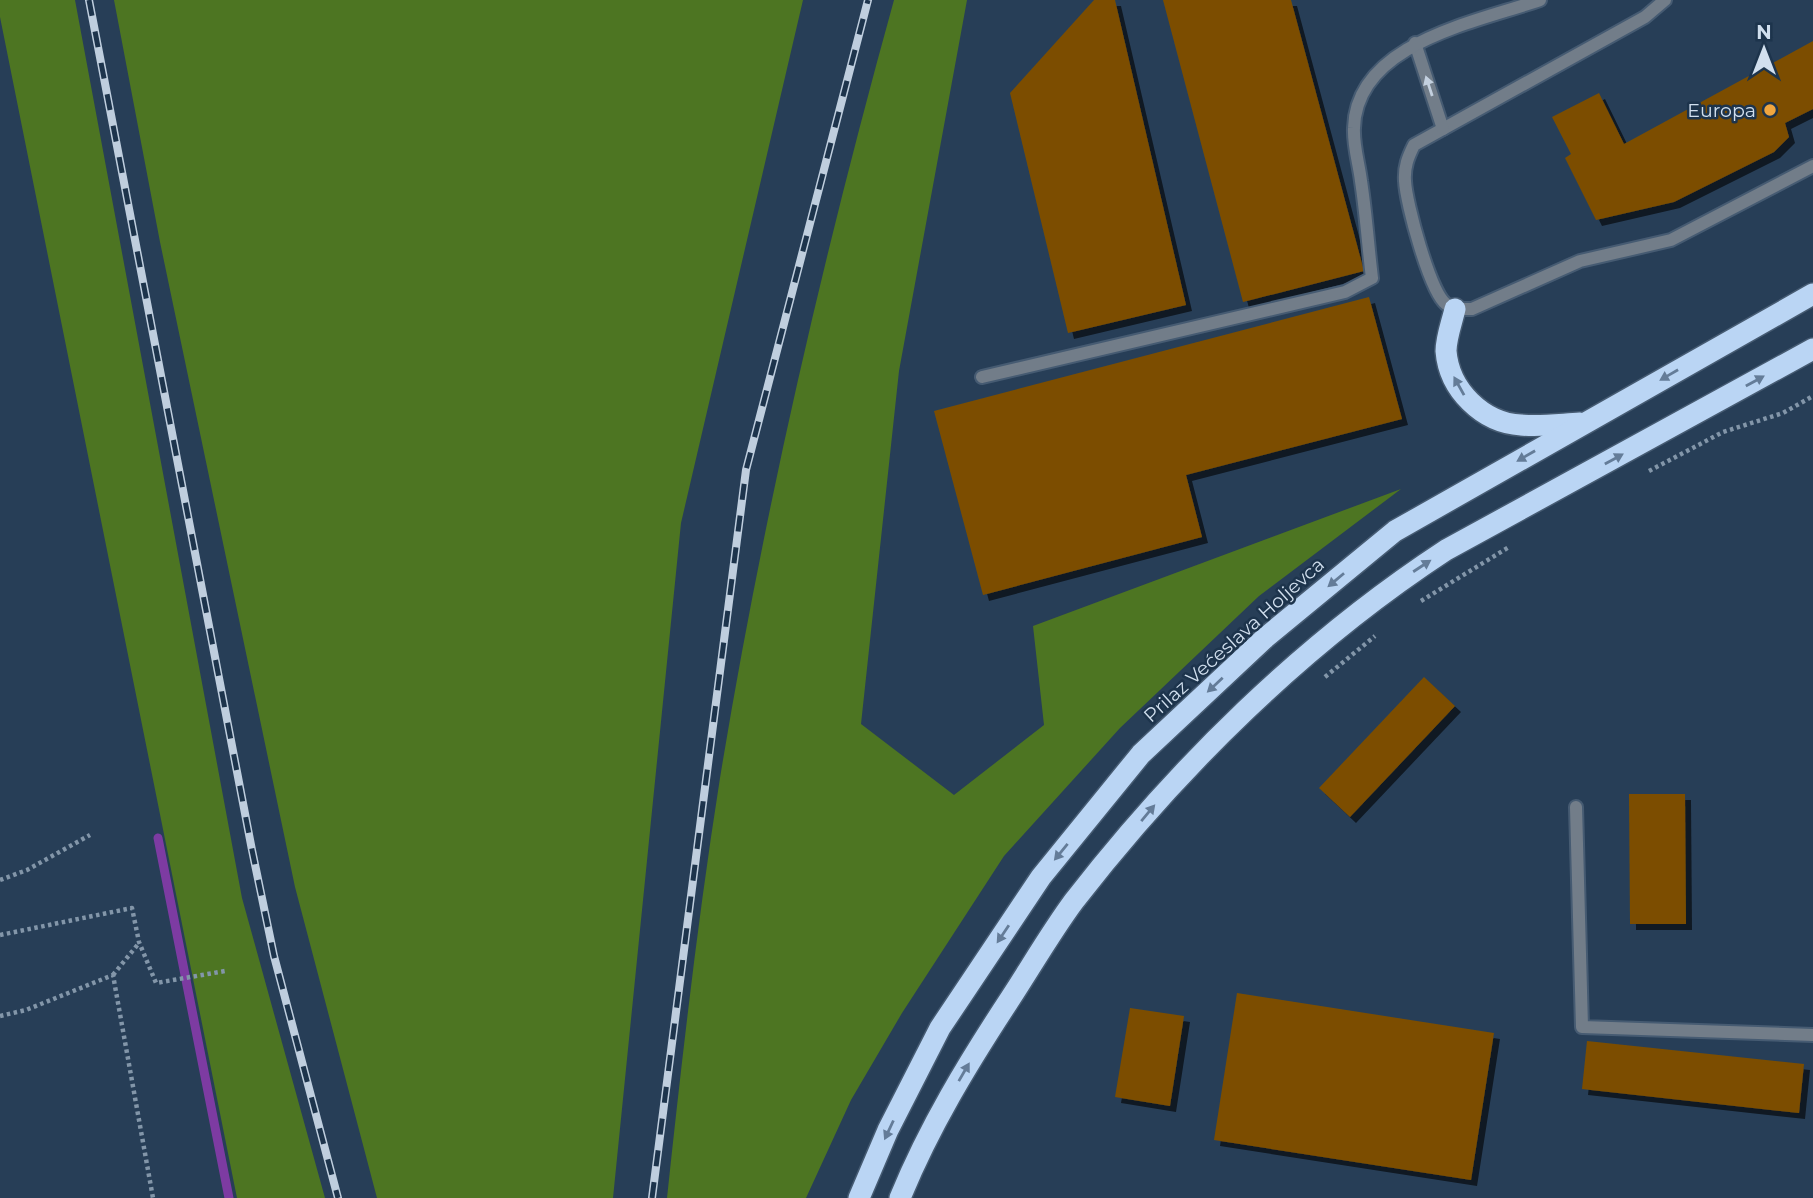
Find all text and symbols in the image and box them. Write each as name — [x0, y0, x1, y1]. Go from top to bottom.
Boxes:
north arrow — [1729, 14, 1799, 84]
text: N — [1756, 21, 1772, 44]
one-way arrow — [1423, 75, 1434, 96]
place label: Europa — [1687, 99, 1756, 122]
marker: Europa — [1762, 102, 1778, 118]
one-way arrow — [1660, 369, 1679, 381]
one-way arrow — [1745, 375, 1765, 387]
one-way arrow — [1453, 376, 1465, 396]
one-way arrow — [1516, 450, 1536, 462]
one-way arrow — [1604, 453, 1624, 465]
street label: Prilaz Većeslava Holjevca — [1139, 553, 1329, 727]
one-way arrow — [1413, 560, 1432, 573]
one-way arrow — [1327, 572, 1344, 587]
one-way arrow — [1206, 677, 1224, 693]
one-way arrow — [1140, 804, 1155, 822]
one-way arrow — [1054, 843, 1069, 860]
one-way arrow — [996, 925, 1010, 943]
one-way arrow — [958, 1062, 970, 1081]
one-way arrow — [883, 1120, 895, 1140]

